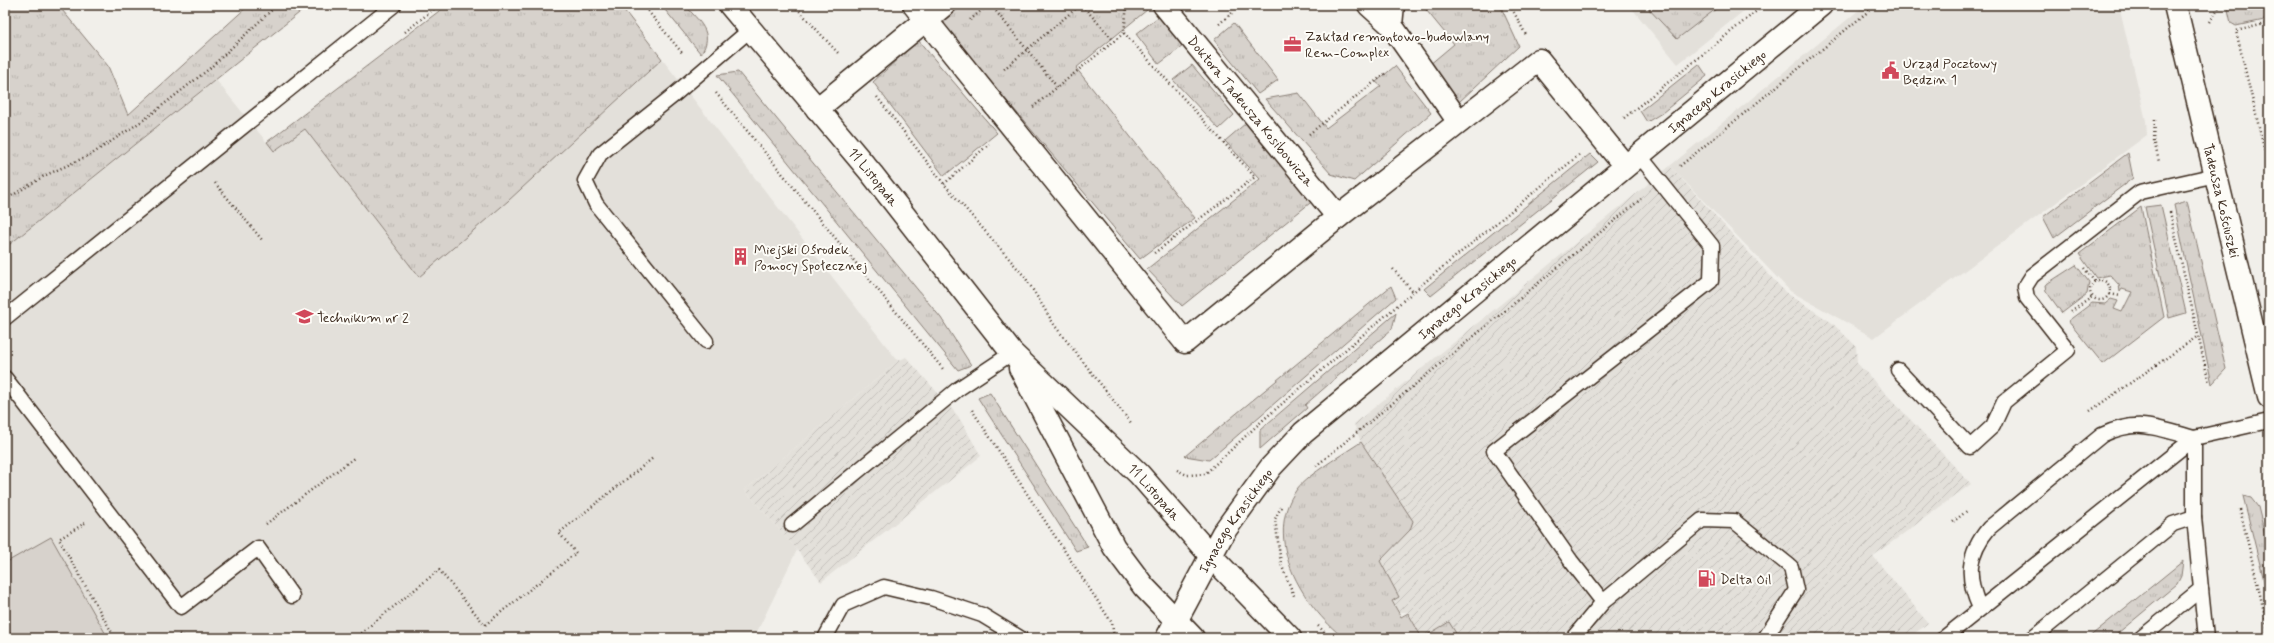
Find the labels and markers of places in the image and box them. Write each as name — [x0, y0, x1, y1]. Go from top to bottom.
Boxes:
place label: Zakład remontowo-budowlany Rem-Complex — [1305, 28, 1489, 62]
office icon: Zakład remontowo-budowlany Rem-Complex — [1282, 34, 1302, 54]
place label: Urząd Pocztowy Będzin 1 — [1903, 55, 1997, 89]
public building icon: Urząd Pocztowy Będzin 1 — [1880, 61, 1900, 81]
place label: Miejski Ośrodek Pomocy Społecznej — [754, 241, 867, 275]
building icon: Miejski Ośrodek Pomocy Społecznej — [731, 247, 751, 267]
school or university icon: Technikum nr 2 — [294, 307, 314, 327]
place label: Technikum nr 2 — [317, 309, 409, 327]
fuel station icon: Delta Oil — [1697, 569, 1717, 589]
place label: Delta Oil — [1720, 571, 1772, 589]

